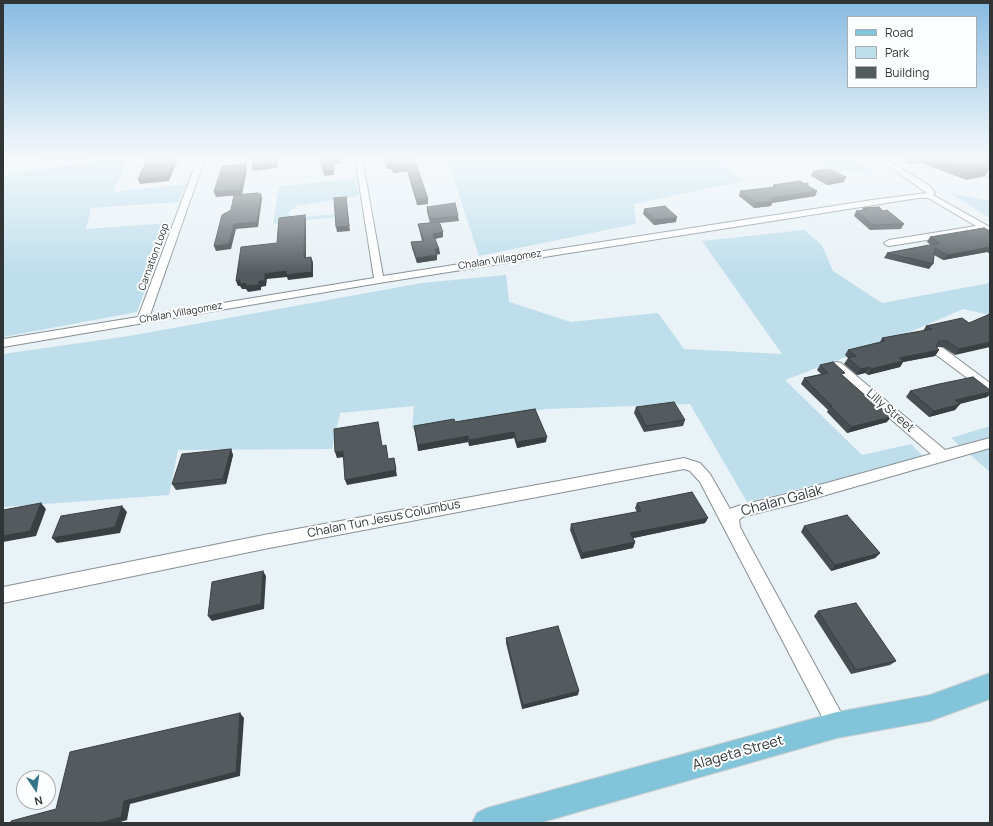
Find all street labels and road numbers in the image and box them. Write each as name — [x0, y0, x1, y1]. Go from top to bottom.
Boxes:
street label: Carnation Loop — [136, 222, 172, 292]
street label: Chalan Villagomez — [457, 247, 543, 273]
street label: Chalan Villagomez — [138, 300, 224, 326]
street label: Lilly Street — [863, 386, 917, 436]
street label: Chalan Galak — [739, 482, 825, 520]
street label: Chalan Tun Jesus Columbus — [306, 497, 462, 541]
street label: Alageta Street — [691, 732, 785, 774]

